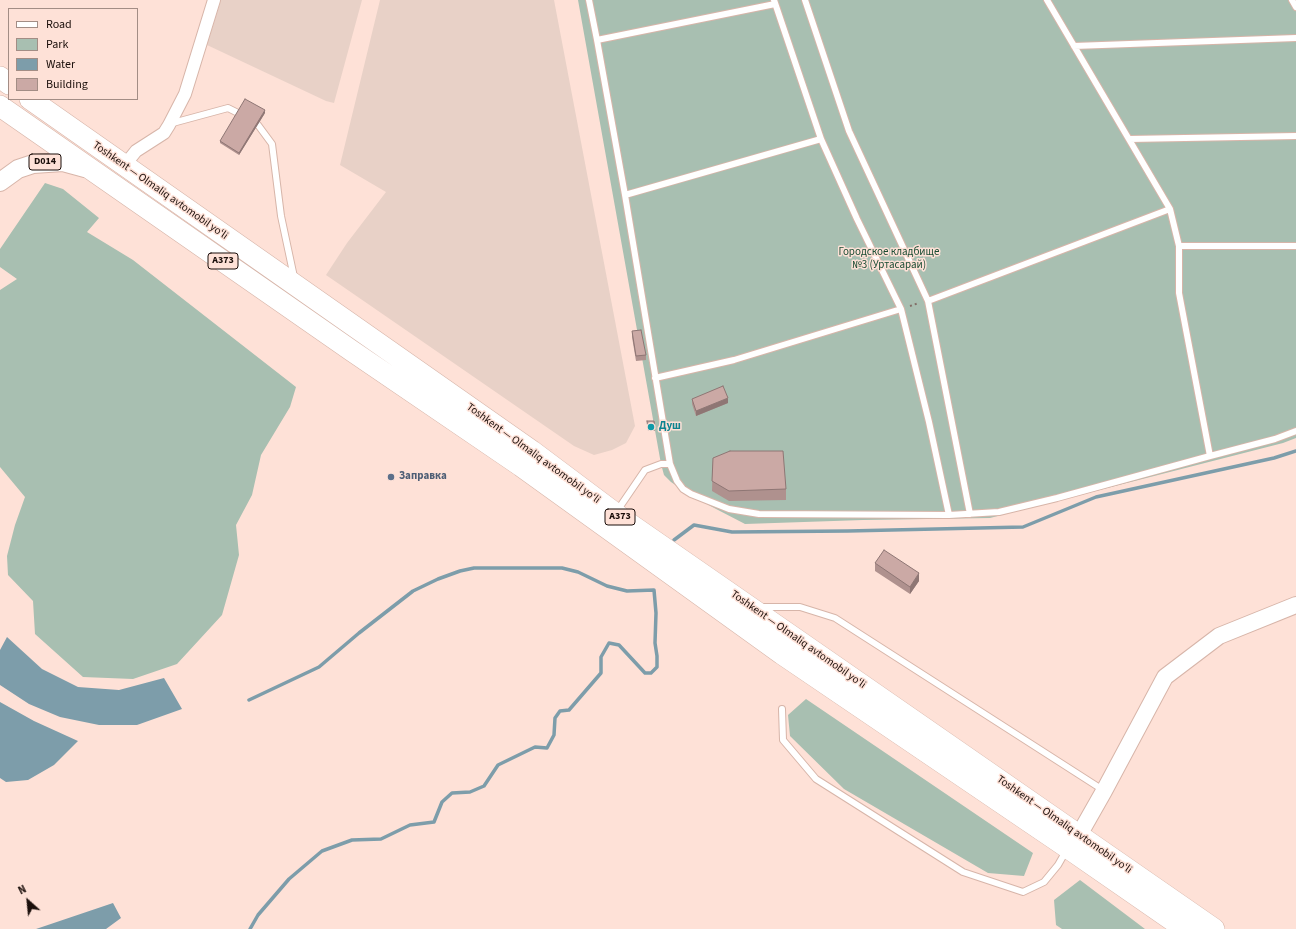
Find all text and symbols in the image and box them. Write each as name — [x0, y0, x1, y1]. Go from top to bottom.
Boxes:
legend — [8, 8, 138, 100]
text: Road — [46, 16, 72, 33]
text: Park — [46, 36, 68, 53]
text: Water — [46, 56, 75, 73]
text: Building — [46, 76, 88, 93]
street label: Toshkent — Olmaliq avtomobil yo‘li — [90, 139, 230, 243]
road number: D014 — [29, 154, 61, 170]
park label: Городское кладбище №3 (Уртасарай) — [839, 246, 939, 272]
road number: A373 — [208, 253, 238, 269]
street label: Toshkent — Olmaliq avtomobil yo‘li — [464, 401, 602, 507]
place label: Душ — [659, 420, 681, 434]
marker: Душ — [646, 422, 656, 432]
place label: Заправка — [399, 470, 447, 484]
marker: Заправка — [386, 472, 396, 482]
road number: A373 — [605, 509, 635, 525]
street label: Toshkent — Olmaliq avtomobil yo‘li — [728, 588, 868, 692]
street label: Toshkent — Olmaliq avtomobil yo‘li — [994, 773, 1134, 877]
north arrow — [8, 881, 48, 921]
text: N — [16, 882, 29, 898]

